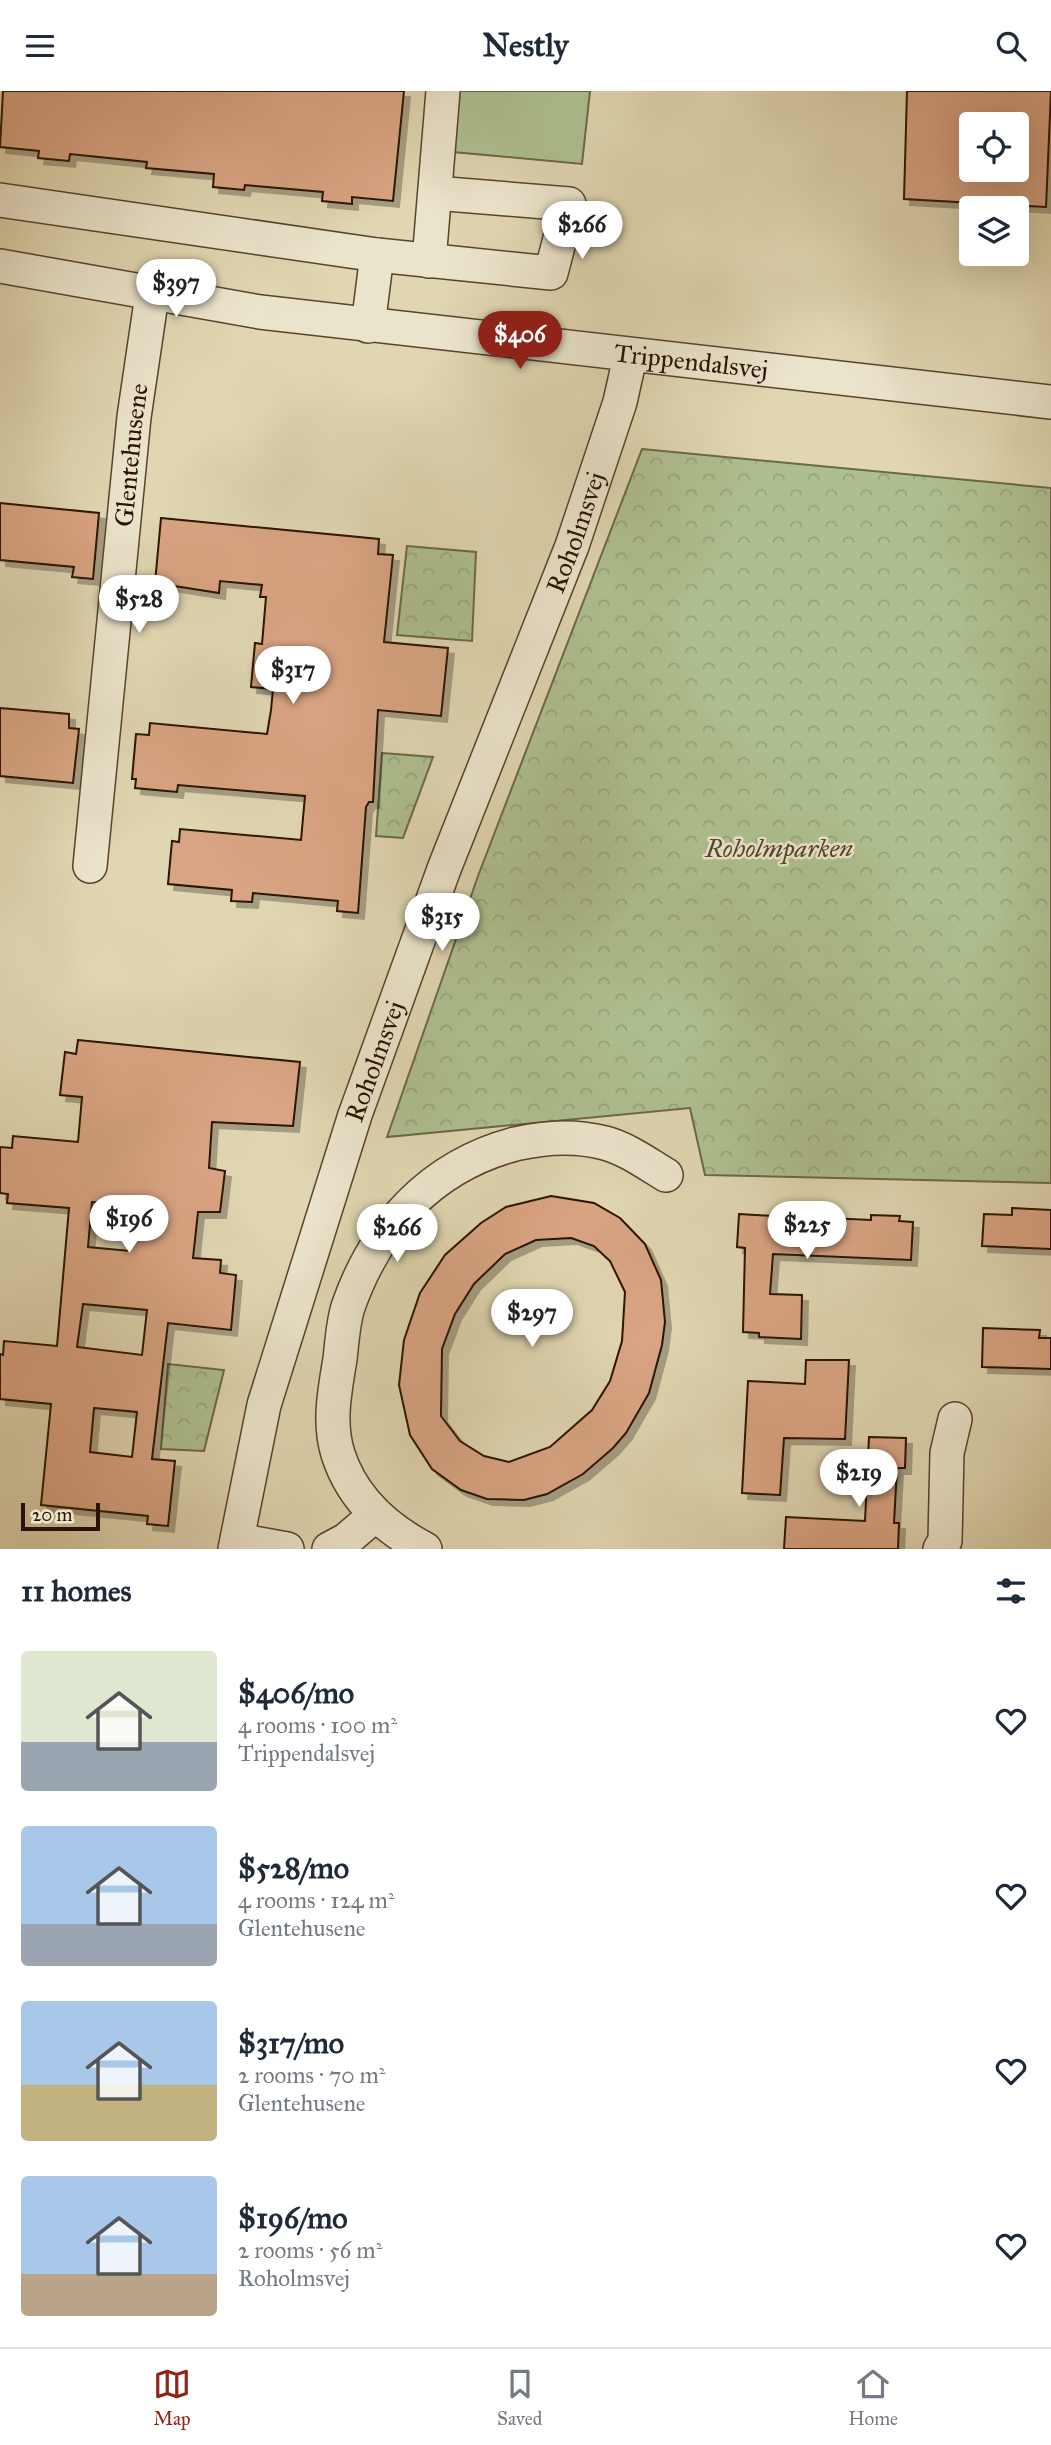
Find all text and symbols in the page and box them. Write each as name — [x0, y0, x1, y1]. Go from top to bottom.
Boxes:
text: Nestly — [482, 26, 569, 65]
icon: menu — [21, 27, 59, 65]
icon: search — [992, 27, 1030, 65]
map controls — [959, 112, 1029, 266]
button: locate — [959, 112, 1029, 182]
button: layers — [959, 196, 1029, 266]
pin: $266 — [541, 201, 623, 261]
text: $266 — [558, 210, 606, 238]
pin: $397 — [135, 259, 217, 319]
text: $397 — [152, 268, 200, 296]
pin: $406 — [479, 311, 561, 371]
text: $406 — [494, 320, 546, 348]
street label: Trippendalsvej — [612, 336, 770, 386]
street label: Glentehusene — [107, 381, 155, 528]
street label: Roholmsvej — [539, 468, 612, 598]
pin: $528 — [98, 575, 180, 635]
text: $528 — [115, 584, 163, 612]
pin: $317 — [252, 647, 334, 706]
text: $317 — [271, 655, 315, 683]
park label: Roholmparken — [704, 832, 853, 865]
pin: $315 — [401, 893, 483, 953]
text: $315 — [421, 902, 463, 930]
street label: Roholmsvej — [338, 996, 411, 1126]
pin: $196 — [88, 1195, 170, 1255]
pin: $225 — [766, 1201, 848, 1261]
text: $196 — [106, 1204, 152, 1232]
pin: $266 — [356, 1205, 438, 1264]
text: $225 — [784, 1210, 830, 1238]
text: $266 — [373, 1213, 421, 1241]
pin: $297 — [491, 1289, 573, 1349]
text: $297 — [507, 1298, 557, 1326]
pin: $219 — [818, 1449, 900, 1509]
text: $219 — [836, 1458, 882, 1486]
scale bar — [21, 1500, 100, 1532]
text: 20 m — [32, 1503, 73, 1526]
icon: filters — [992, 1572, 1030, 1610]
text: 11 homes — [21, 1573, 132, 1609]
text: $406/mo — [238, 1675, 354, 1711]
icon: home — [77, 1679, 161, 1763]
icon: heart — [992, 1702, 1030, 1740]
text: 4 rooms · 100 m² — [238, 1711, 397, 1739]
text: Trippendalsvej — [238, 1739, 375, 1767]
text: $528/mo — [238, 1850, 349, 1886]
icon: home — [77, 1854, 161, 1938]
icon: heart — [992, 1877, 1030, 1915]
text: 4 rooms · 124 m² — [238, 1886, 395, 1914]
text: Glentehusene — [238, 1914, 365, 1942]
text: $317/mo — [238, 2025, 344, 2061]
icon: home — [77, 2029, 161, 2113]
icon: heart — [992, 2052, 1030, 2090]
text: 2 rooms · 70 m² — [238, 2061, 386, 2089]
text: Glentehusene — [238, 2089, 365, 2117]
text: $196/mo — [238, 2200, 348, 2236]
icon: home — [77, 2204, 161, 2288]
icon: heart — [992, 2227, 1030, 2265]
text: 2 rooms · 56 m² — [238, 2236, 382, 2264]
text: Roholmsvej — [238, 2264, 350, 2292]
tab: Map — [153, 2365, 191, 2430]
tab: Saved — [497, 2365, 542, 2430]
tab: Home — [848, 2365, 898, 2430]

